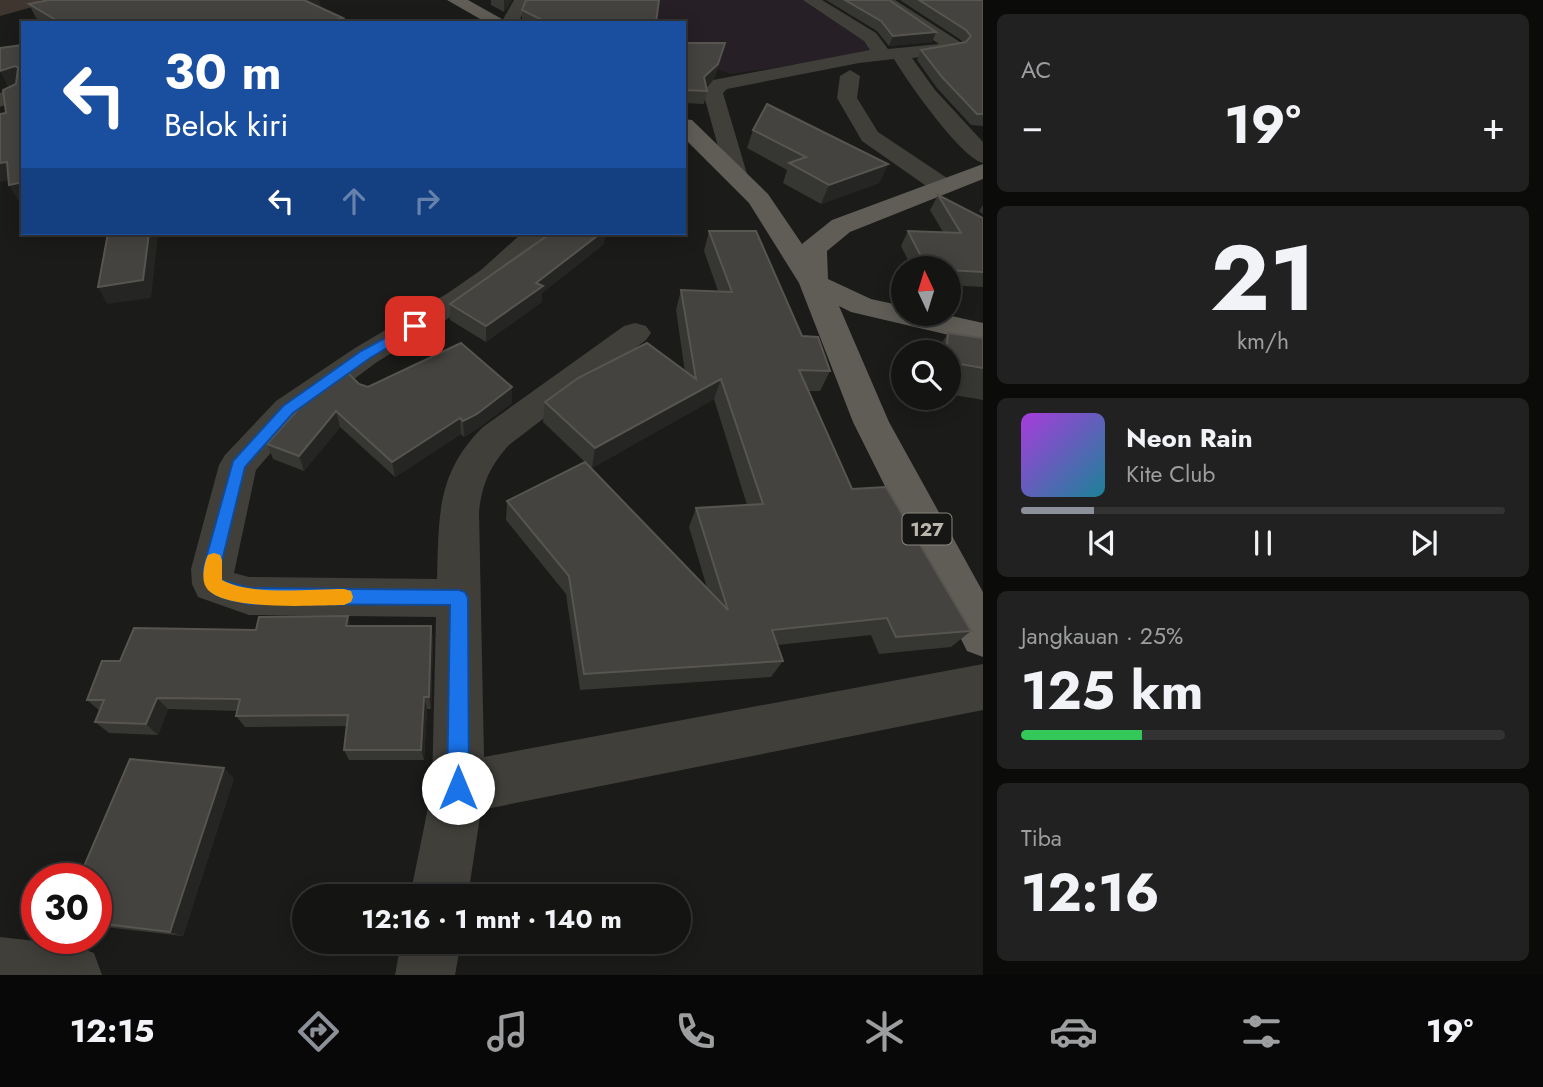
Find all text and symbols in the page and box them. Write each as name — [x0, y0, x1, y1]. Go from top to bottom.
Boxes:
text: 30 m — [164, 37, 282, 107]
icon: left — [49, 49, 140, 140]
text: AC — [1021, 53, 1051, 87]
text: 19° — [1224, 87, 1301, 163]
text: − — [1021, 98, 1043, 153]
text: + — [1482, 98, 1505, 153]
text: Belok kiri — [164, 102, 289, 148]
icon: left — [262, 182, 300, 220]
icon: ahead — [335, 182, 373, 220]
icon: right — [408, 182, 446, 220]
text: 21 — [1210, 213, 1316, 344]
north arrow — [891, 256, 961, 326]
map controls — [891, 256, 961, 410]
pin — [385, 296, 445, 356]
icon: arrive — [396, 307, 434, 345]
text: km/h — [1237, 324, 1289, 358]
button: search — [891, 340, 961, 410]
text: Neon Rain — [1126, 419, 1253, 457]
text: Kite Club — [1126, 457, 1215, 491]
road number: 127 — [902, 514, 951, 544]
icon: previous — [1083, 524, 1121, 562]
icon: pause — [1244, 524, 1282, 562]
icon: next — [1405, 524, 1443, 562]
text: Jangkauan · 25% — [1021, 619, 1183, 653]
text: 125 km — [1021, 653, 1203, 729]
position arrow — [421, 751, 495, 825]
text: Tiba — [1021, 821, 1062, 855]
text: 12:16 — [1021, 855, 1160, 931]
speed limit sign: 30 — [21, 863, 112, 954]
text: 12:16 · 1 mnt · 140 m — [361, 900, 622, 938]
icon: directions — [294, 1007, 343, 1056]
icon: music — [483, 1007, 532, 1056]
icon: phone — [671, 1007, 720, 1056]
icon: climate — [860, 1007, 909, 1056]
icon: car — [1049, 1007, 1098, 1056]
icon: filters — [1237, 1007, 1286, 1056]
text: 12:15 — [70, 1008, 154, 1054]
text: 19° — [1426, 1008, 1473, 1054]

